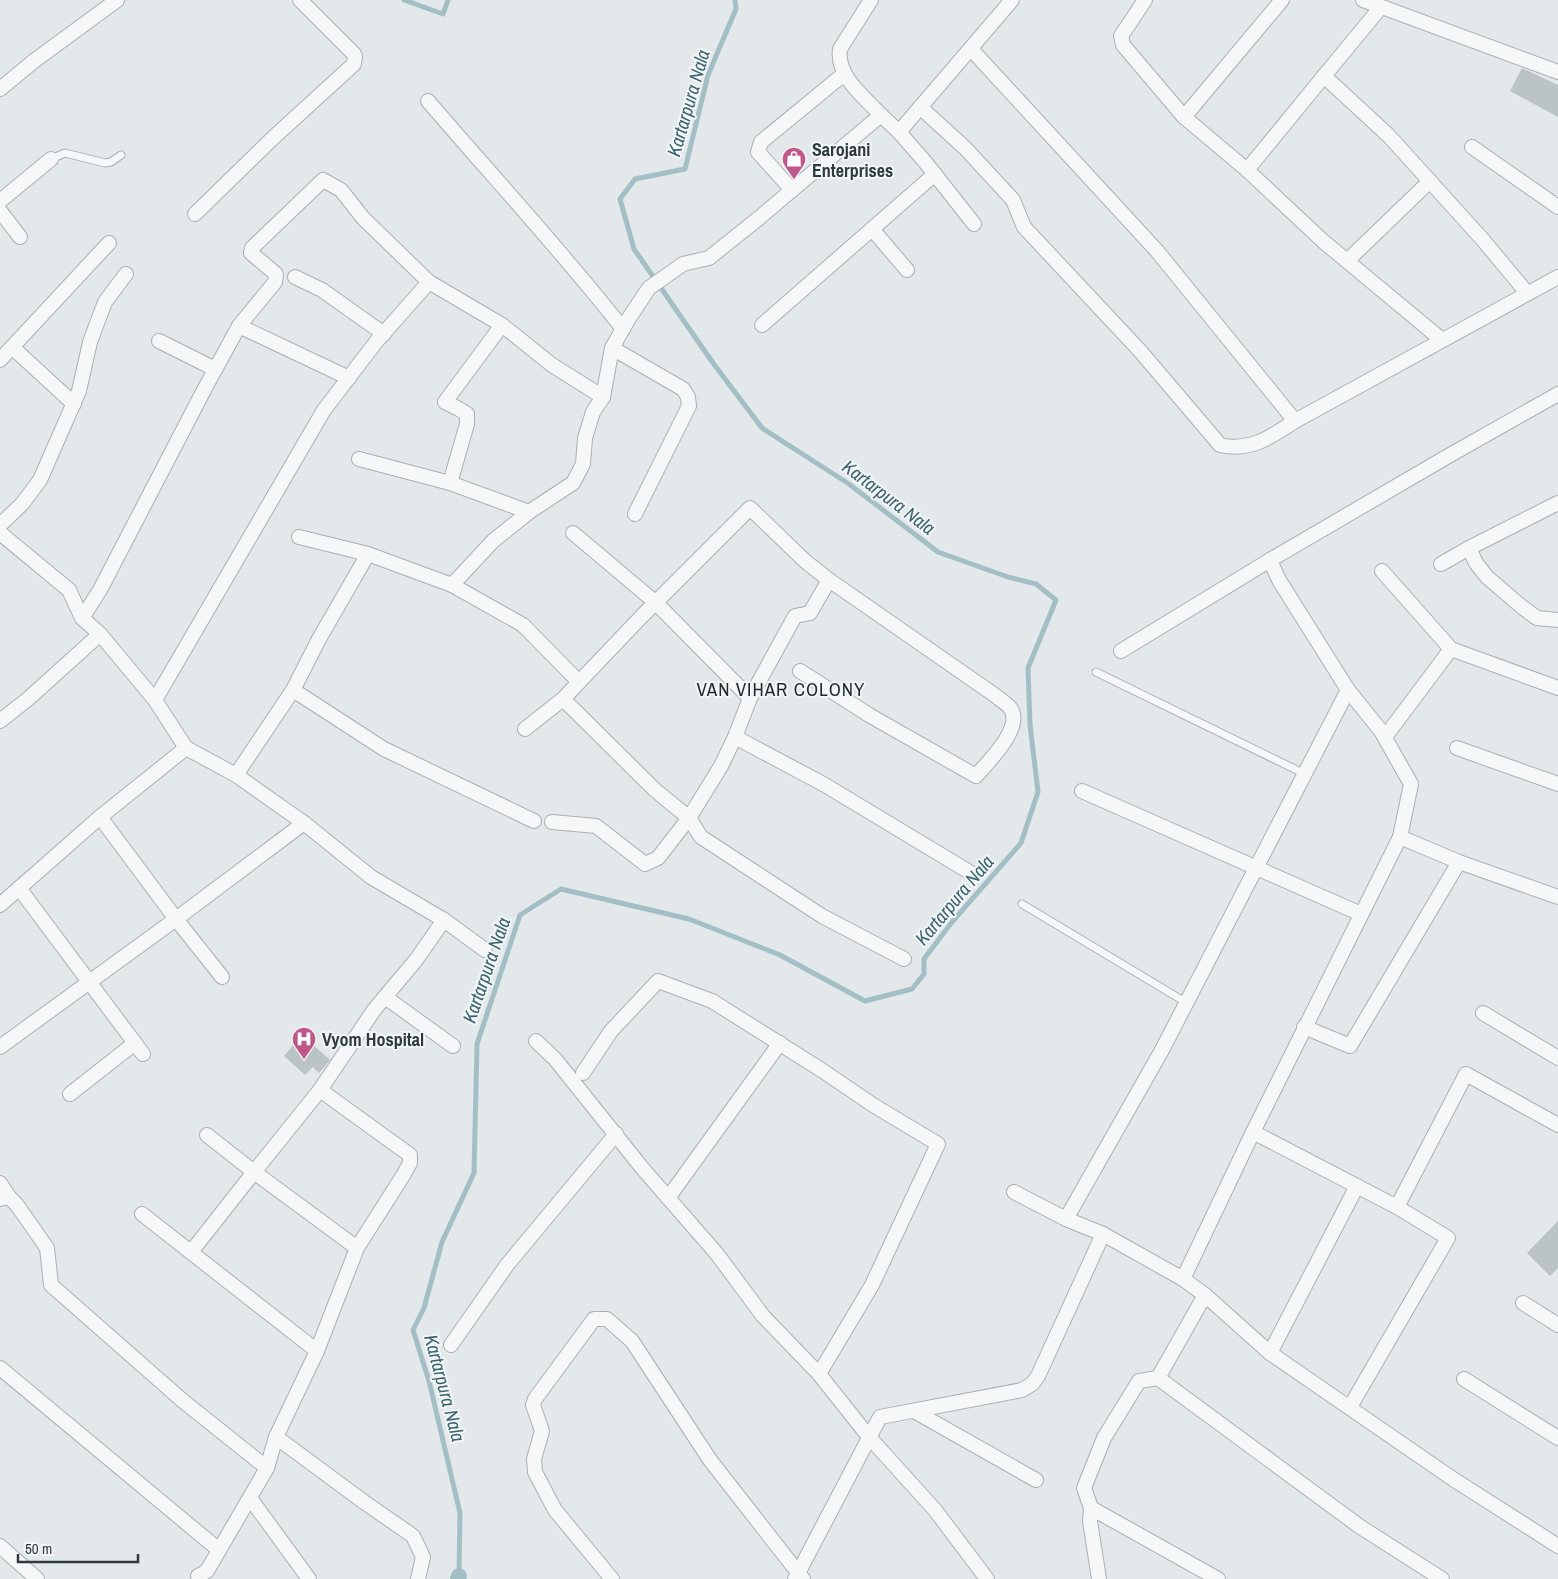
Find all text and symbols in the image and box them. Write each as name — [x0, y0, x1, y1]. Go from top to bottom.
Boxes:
water label: Kartarpura Nala — [660, 46, 716, 159]
place label: Sarojani Enterprises — [812, 137, 893, 183]
shop icon: Sarojani Enterprises — [781, 146, 807, 180]
water label: Kartarpura Nala — [837, 454, 941, 541]
district label: VAN VIHAR COLONY — [697, 676, 865, 702]
water label: Kartarpura Nala — [909, 849, 1000, 950]
water label: Kartarpura Nala — [456, 913, 516, 1026]
hospital icon: Vyom Hospital — [291, 1026, 317, 1060]
place label: Vyom Hospital — [322, 1027, 424, 1052]
water label: Kartarpura Nala — [418, 1332, 472, 1445]
scale bar — [18, 1532, 138, 1564]
text: 50 m — [25, 1538, 52, 1559]

